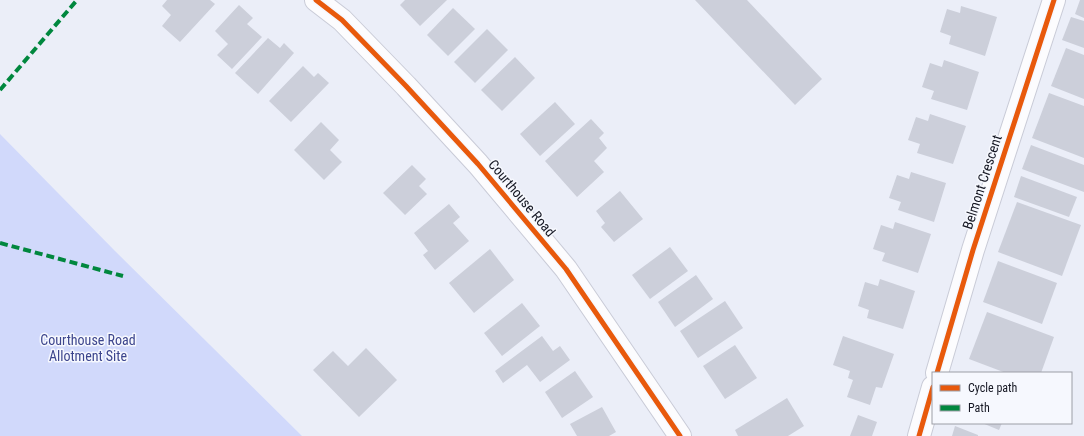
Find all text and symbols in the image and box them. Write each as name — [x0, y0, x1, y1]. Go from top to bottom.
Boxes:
street label: Belmont Crescent — [959, 133, 1005, 231]
street label: Courthouse Road — [485, 156, 559, 240]
park label: Courthouse Road Allotment Site — [40, 332, 136, 364]
legend — [932, 372, 1072, 424]
text: Cycle path — [968, 381, 1018, 395]
text: Path — [968, 401, 990, 415]

